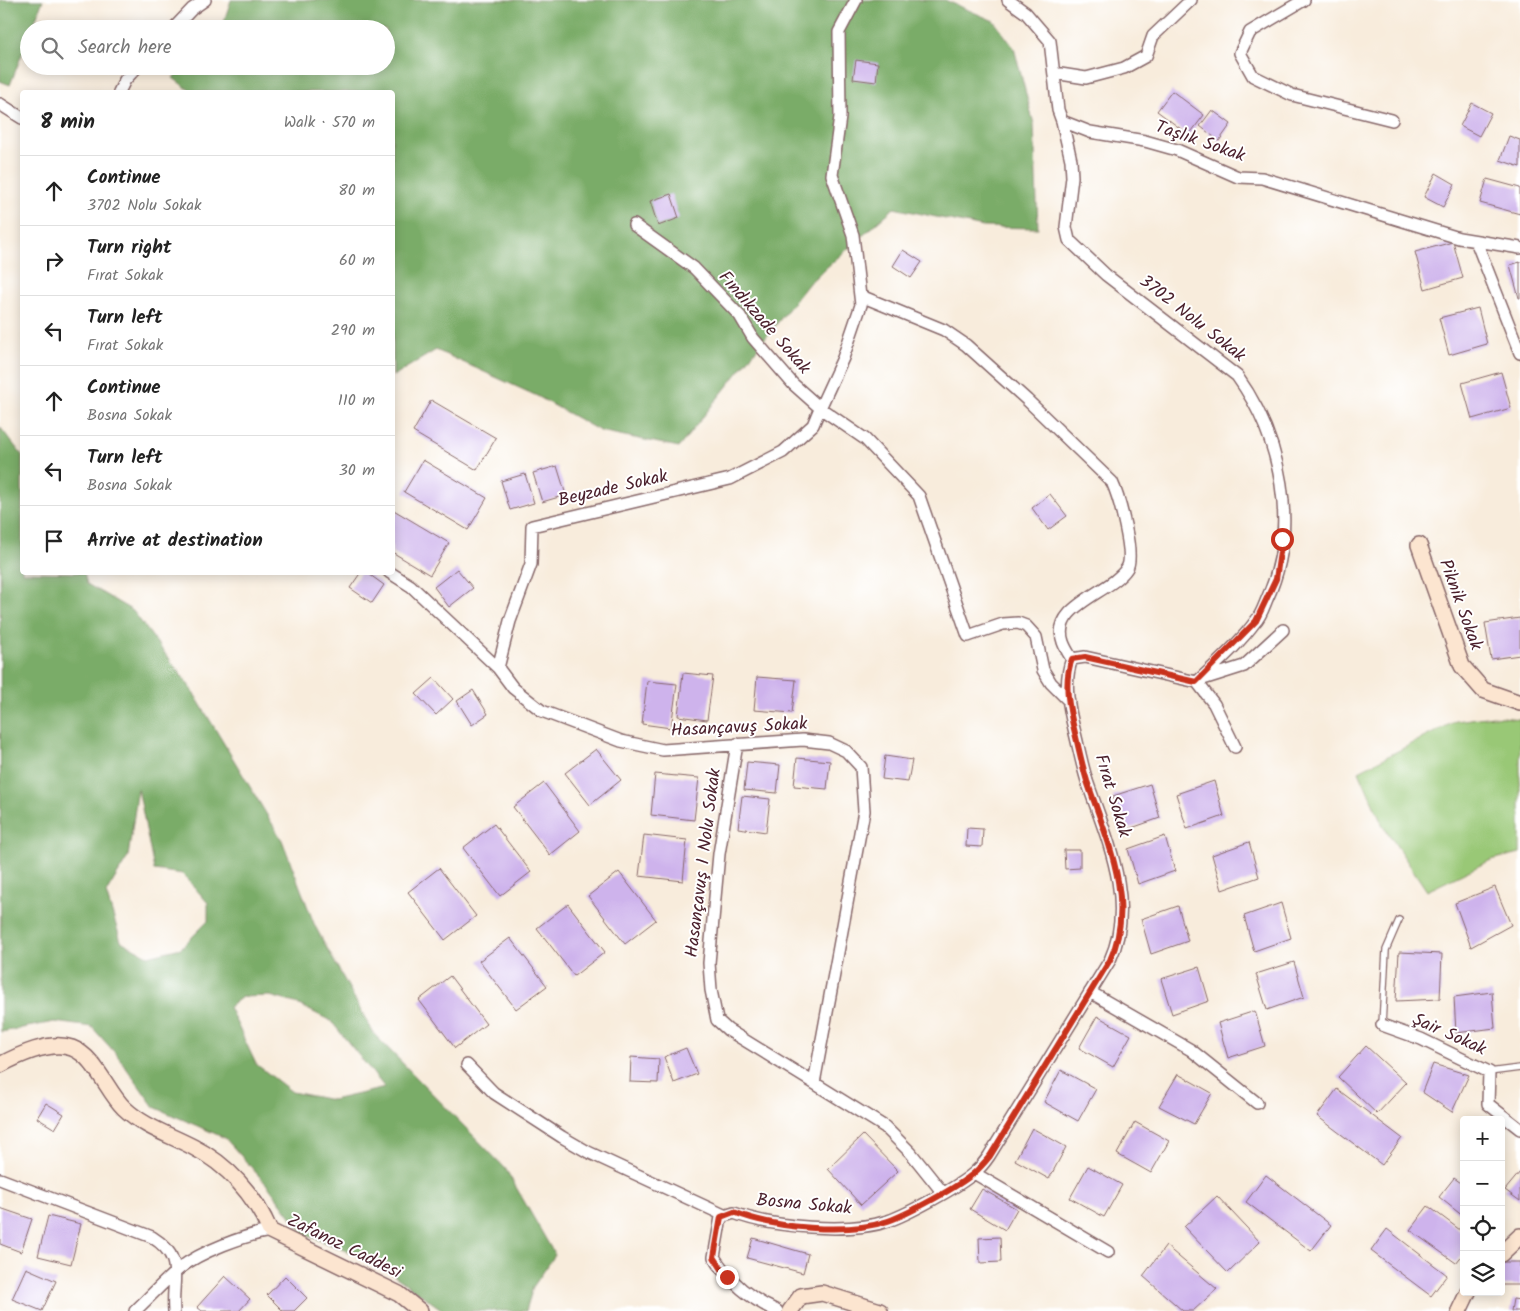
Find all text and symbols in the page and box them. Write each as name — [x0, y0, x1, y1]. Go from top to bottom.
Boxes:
search box — [20, 20, 395, 75]
text: Search here — [78, 33, 172, 63]
icon: search — [38, 34, 66, 62]
text: 8 min — [40, 106, 95, 139]
text: Walk · 570 m — [284, 110, 375, 135]
street label: Taşlık Sokak — [1151, 113, 1249, 171]
text: Continue — [87, 163, 160, 193]
icon: ahead — [40, 177, 68, 205]
text: 80 m — [338, 178, 375, 203]
text: 3702 Nolu Sokak — [87, 193, 202, 218]
text: Turn right — [87, 233, 172, 263]
icon: right — [40, 247, 68, 275]
text: 60 m — [339, 248, 375, 273]
text: Fırat Sokak — [87, 263, 163, 288]
street label: Fındıkzade Sokak — [711, 265, 818, 382]
street label: 3702 Nolu Sokak — [1132, 268, 1252, 370]
text: Turn left — [87, 303, 162, 333]
icon: left — [40, 317, 68, 345]
text: 290 m — [331, 318, 375, 343]
text: Fırat Sokak — [87, 333, 163, 358]
text: Continue — [87, 373, 160, 403]
icon: ahead — [40, 387, 68, 415]
text: 110 m — [338, 388, 375, 413]
text: Bosna Sokak — [87, 403, 172, 428]
text: Turn left — [87, 443, 162, 473]
icon: left — [40, 457, 68, 485]
text: 30 m — [339, 458, 375, 483]
street label: Beyzade Sokak — [555, 462, 671, 516]
text: Bosna Sokak — [87, 473, 172, 498]
text: Arrive at destination — [87, 526, 263, 556]
icon: arrive — [40, 527, 68, 555]
route start — [1271, 528, 1294, 551]
street label: Piknik Sokak — [1430, 555, 1490, 655]
street label: Hasançavuş Sokak — [670, 710, 809, 746]
street label: Fırat Sokak — [1086, 751, 1139, 842]
street label: Hasançavuş 1 Nolu Sokak — [678, 766, 730, 959]
street label: Şair Sokak — [1407, 1006, 1491, 1064]
map controls — [1460, 1116, 1505, 1296]
button: + — [1460, 1116, 1505, 1161]
button: − — [1460, 1161, 1505, 1206]
street label: Bosna Sokak — [755, 1186, 853, 1224]
button: locate — [1460, 1206, 1505, 1251]
street label: Zafanoz Caddesi — [281, 1207, 407, 1288]
button: layers — [1460, 1251, 1505, 1296]
route end — [716, 1266, 739, 1289]

